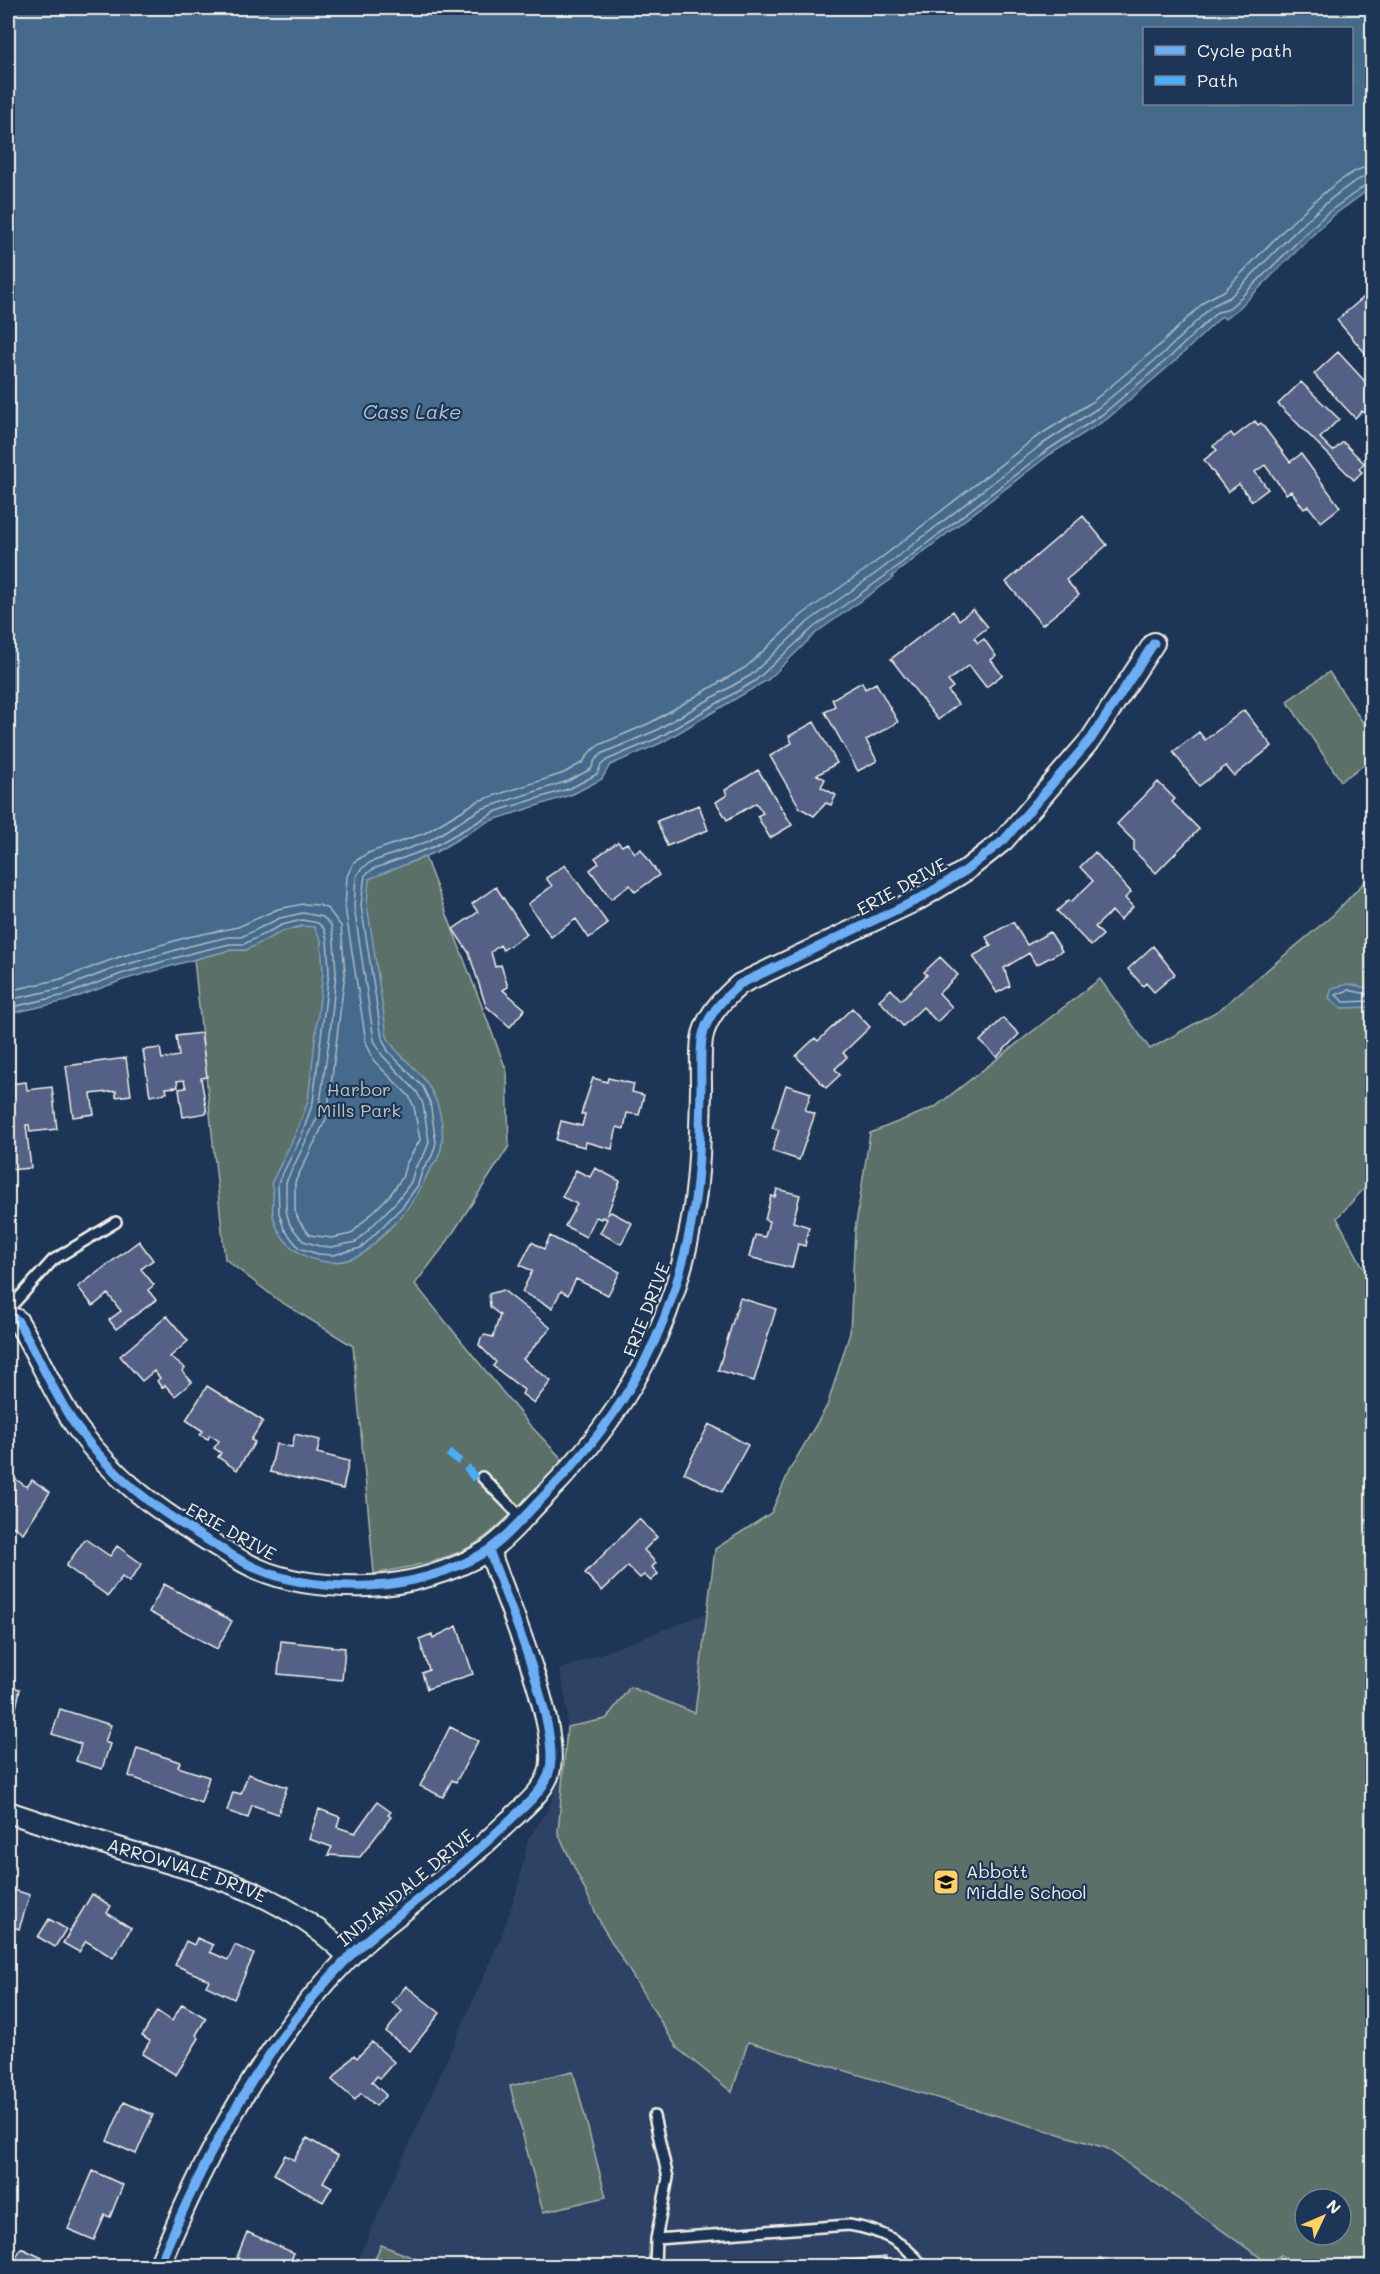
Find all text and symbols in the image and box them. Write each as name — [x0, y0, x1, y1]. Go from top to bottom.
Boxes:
legend — [1143, 27, 1353, 105]
text: Cycle path — [1197, 38, 1292, 62]
text: Path — [1197, 68, 1237, 92]
water label: Cass Lake — [363, 398, 461, 424]
street label: ERIE DRIVE — [852, 852, 951, 921]
park label: Harbor Mills Park — [317, 1077, 401, 1122]
street label: ERIE DRIVE — [617, 1259, 675, 1360]
street label: ERIE DRIVE — [182, 1497, 281, 1566]
street label: INDIANDALE DRIVE — [332, 1823, 479, 1951]
street label: ARROWVALE DRIVE — [104, 1832, 271, 1908]
place label: Abbott Middle School — [966, 1859, 1087, 1904]
school or university icon: Abbott Middle School — [931, 1867, 961, 1897]
north arrow — [1293, 2187, 1353, 2247]
text: N — [1322, 2195, 1346, 2218]

